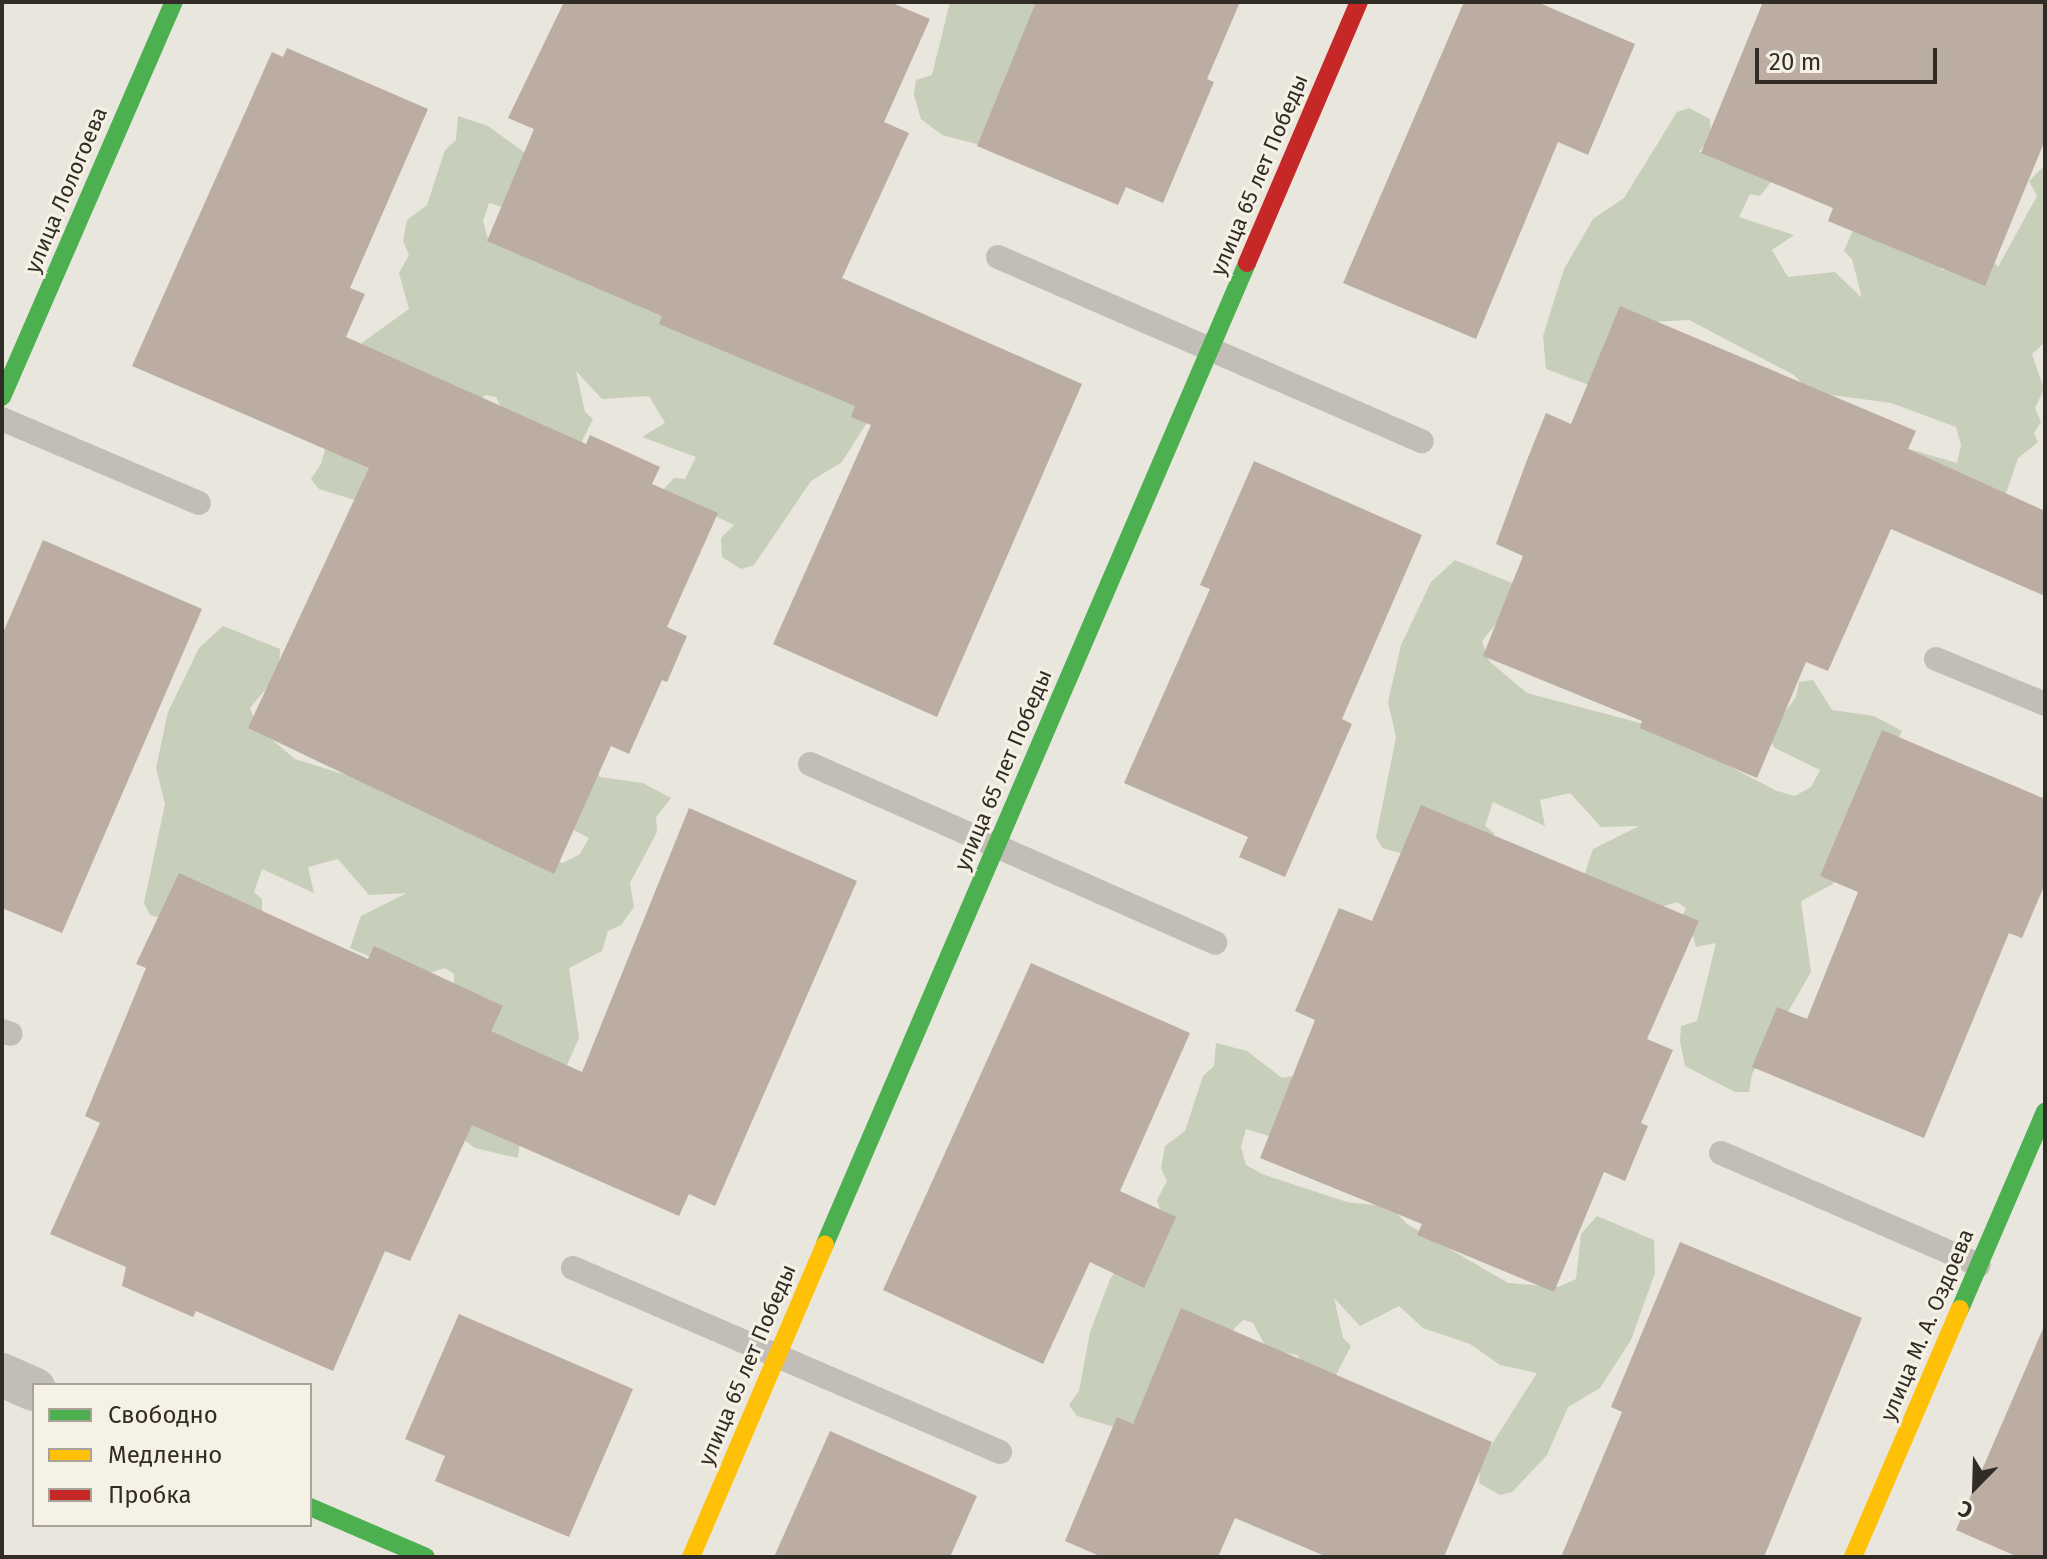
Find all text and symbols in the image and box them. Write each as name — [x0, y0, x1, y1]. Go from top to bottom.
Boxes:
scale bar — [1759, 32, 1941, 82]
text: 20 m — [1769, 48, 1821, 76]
street label: улица 65 лет Победы — [1205, 70, 1313, 280]
street label: улица Лологоева — [19, 103, 113, 277]
street label: улица 65 лет Победы — [949, 665, 1057, 875]
street label: улица М. А. Оздоева — [1875, 1225, 1979, 1425]
street label: улица 65 лет Победы — [693, 1260, 801, 1470]
legend — [32, 1383, 312, 1527]
text: Свободно — [108, 1401, 218, 1429]
text: Медленно — [108, 1441, 222, 1469]
north arrow — [1935, 1447, 2015, 1527]
text: Пробка — [108, 1481, 192, 1509]
text: С — [1954, 1495, 1977, 1524]

